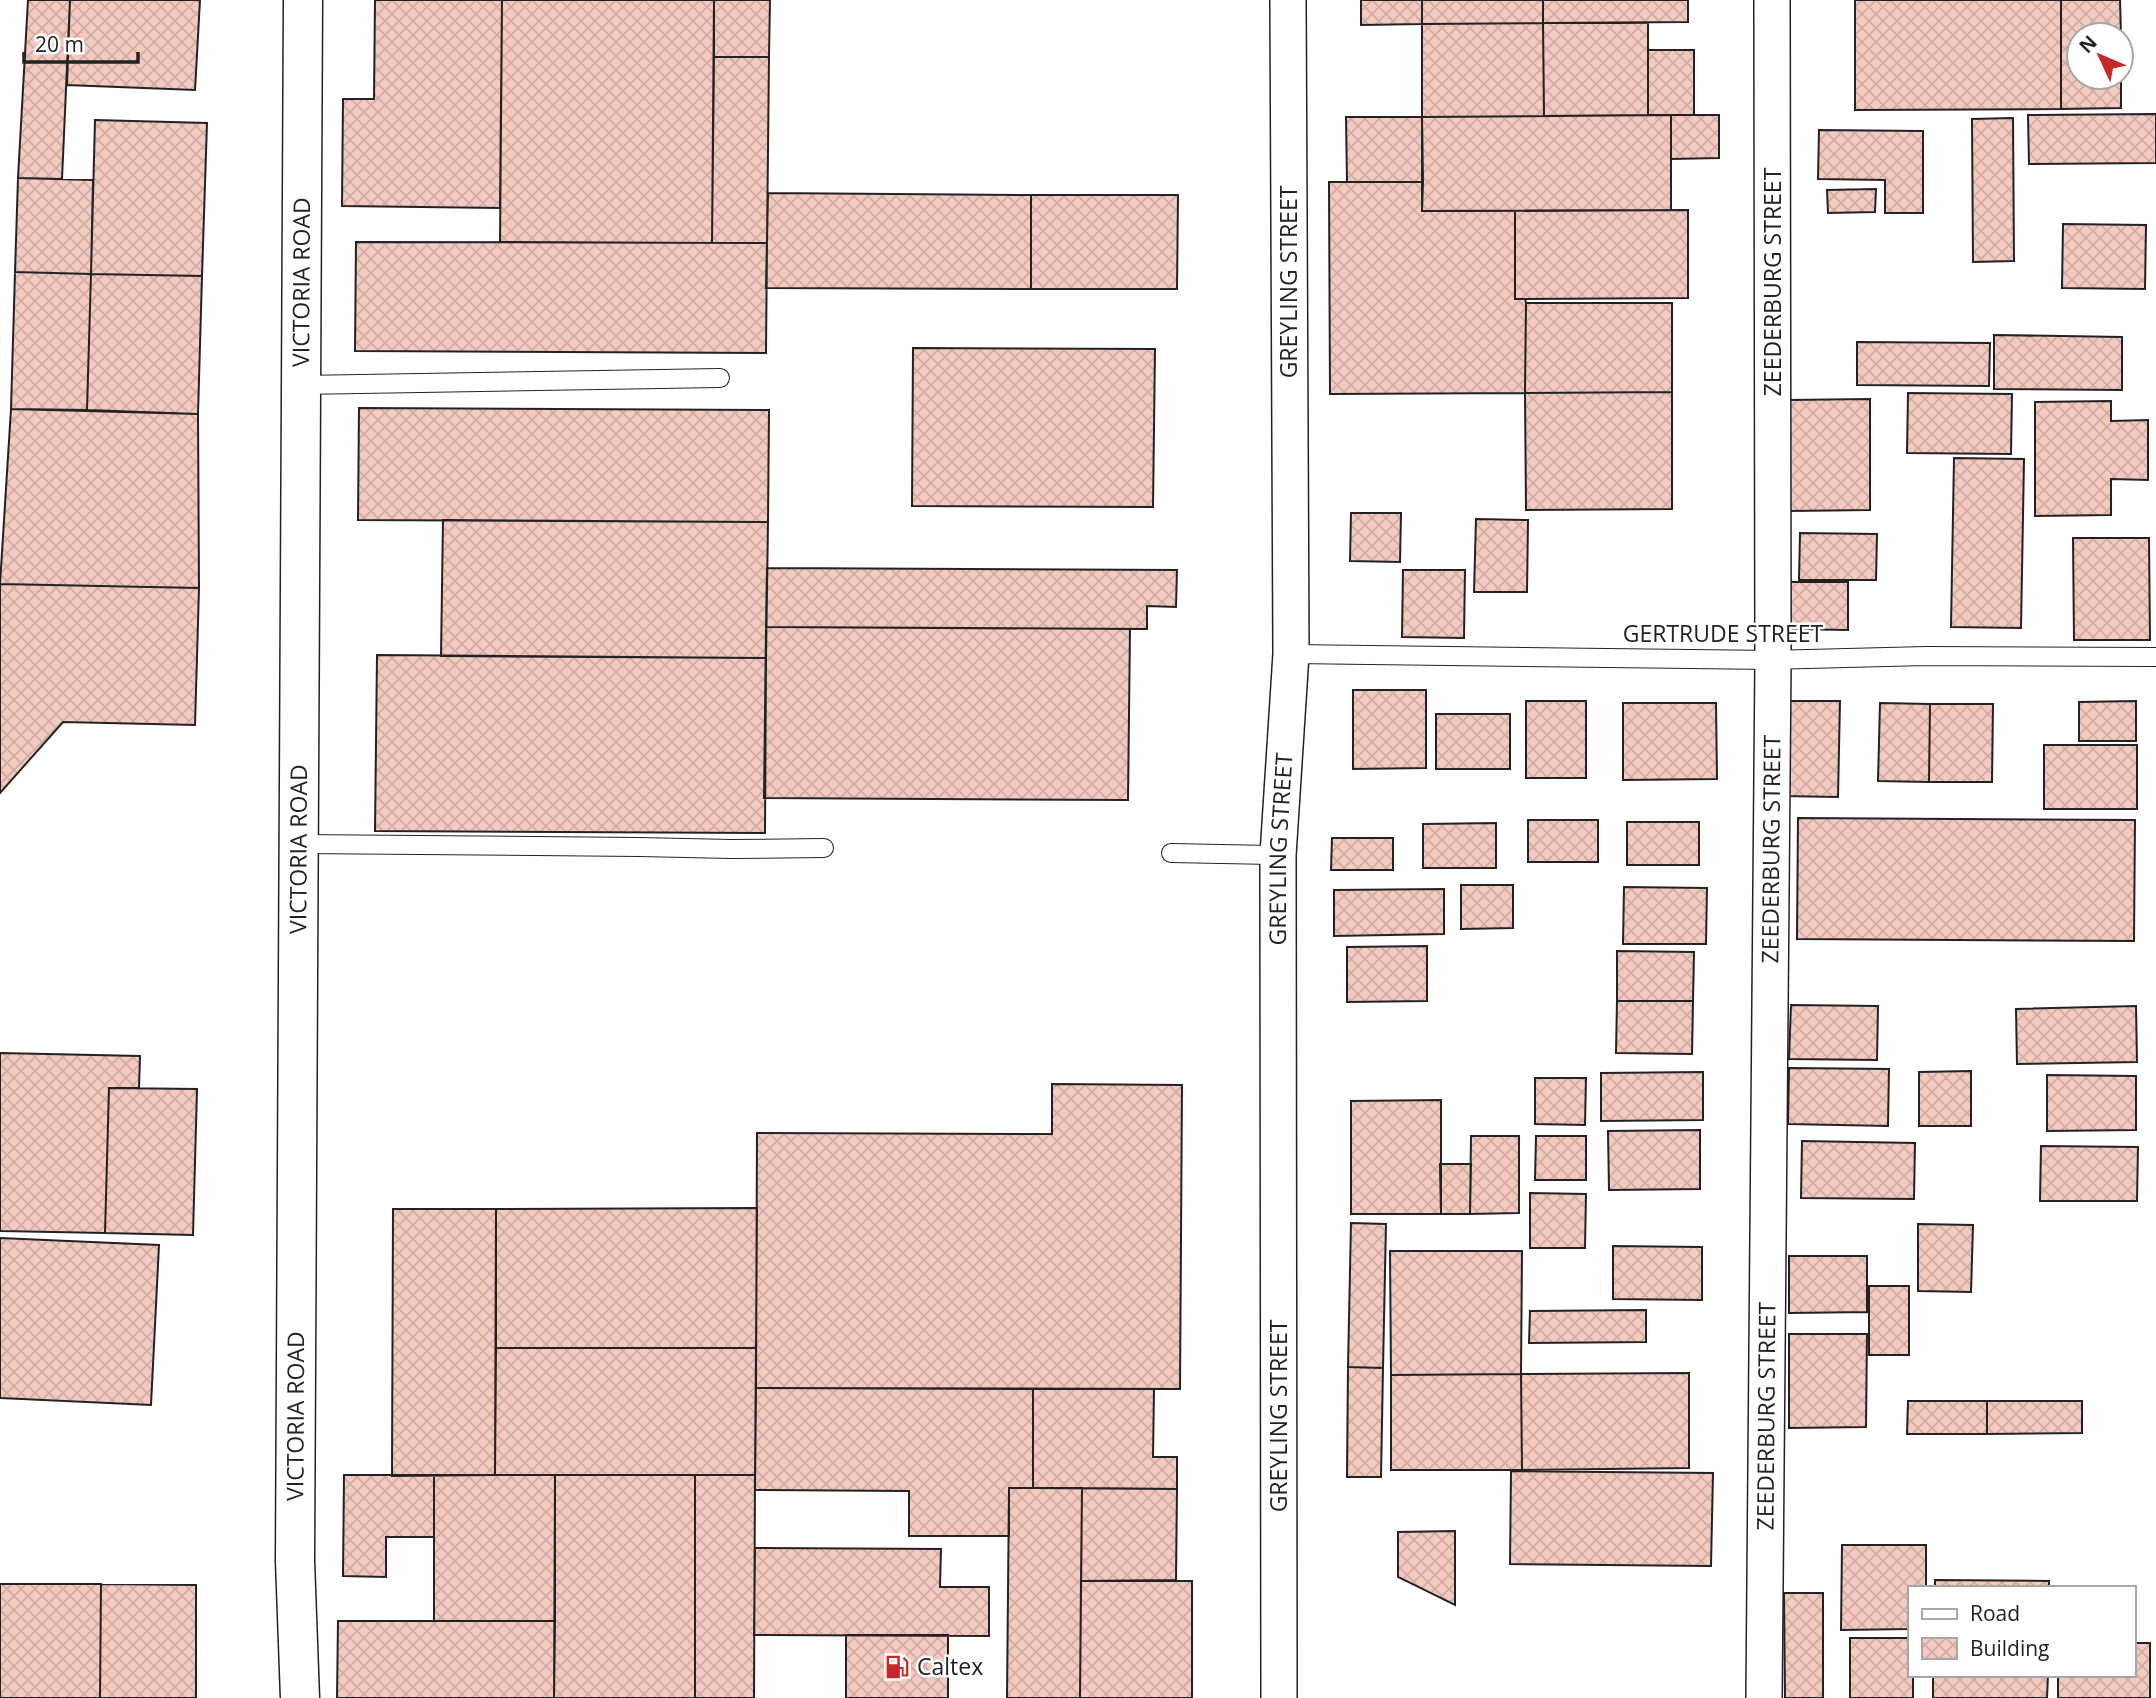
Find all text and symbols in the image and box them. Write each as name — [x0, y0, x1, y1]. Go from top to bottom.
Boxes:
scale bar — [24, 21, 138, 65]
north arrow — [2065, 21, 2135, 91]
text: 20 m — [35, 30, 84, 58]
text: N — [2073, 30, 2102, 59]
street label: ZEEDERBURG STREET — [1756, 167, 1788, 396]
street label: GREYLING STREET — [1272, 185, 1304, 378]
street label: VICTORIA ROAD — [284, 197, 317, 367]
street label: GERTRUDE STREET — [1623, 617, 1824, 649]
street label: ZEEDERBURG STREET — [1753, 734, 1787, 964]
street label: GREYLING STREET — [1261, 751, 1300, 945]
street label: VICTORIA ROAD — [281, 764, 314, 934]
street label: ZEEDERBURG STREET — [1748, 1301, 1782, 1530]
street label: GREYLING STREET — [1262, 1319, 1294, 1512]
street label: VICTORIA ROAD — [278, 1331, 311, 1501]
legend — [1908, 1586, 2135, 1677]
text: Road — [1970, 1599, 2020, 1627]
text: Building — [1970, 1634, 2049, 1662]
place label: Caltex — [917, 1650, 983, 1682]
fuel station icon: Caltex — [883, 1653, 911, 1681]

